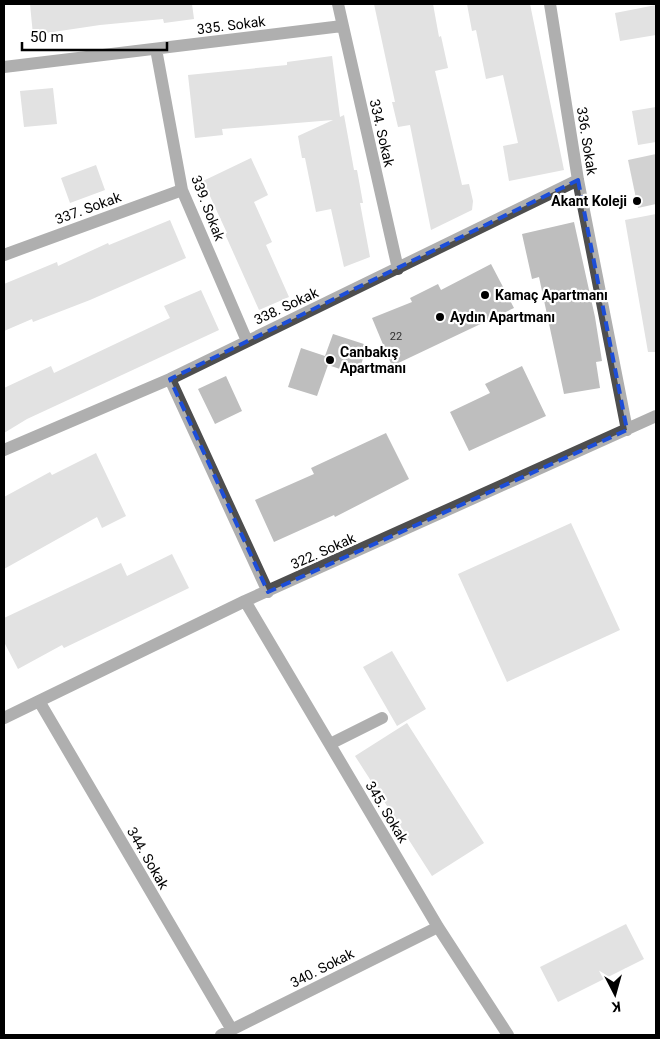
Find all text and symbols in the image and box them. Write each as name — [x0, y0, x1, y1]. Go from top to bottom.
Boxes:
street label: 335. Sokak — [196, 13, 267, 37]
scale bar — [22, 20, 168, 52]
text: 50 m — [30, 28, 64, 46]
street label: 334. Sokak — [366, 98, 398, 169]
street label: 336. Sokak — [574, 106, 600, 177]
street label: 339. Sokak — [188, 173, 228, 244]
street label: 337. Sokak — [53, 188, 124, 227]
place label: Akant Koleji — [551, 193, 627, 209]
marker: Akant Koleji — [631, 195, 643, 207]
street label: 338. Sokak — [251, 284, 321, 328]
place label: Kamaç Apartmanı — [495, 287, 608, 303]
marker: Kamaç Apartmanı — [479, 289, 491, 301]
place label: Aydın Apartmanı — [450, 309, 555, 325]
marker: Aydın Apartmanı — [434, 311, 446, 323]
house number: 22 — [390, 330, 402, 343]
place label: Canbakış Apartmanı — [340, 344, 406, 376]
marker: Canbakış Apartmanı — [324, 354, 336, 366]
street label: 322. Sokak — [288, 529, 359, 572]
street label: 345. Sokak — [362, 778, 412, 846]
street label: 344. Sokak — [124, 824, 173, 893]
street label: 340. Sokak — [288, 945, 357, 991]
north arrow — [590, 969, 640, 1019]
text: K — [611, 999, 622, 1015]

